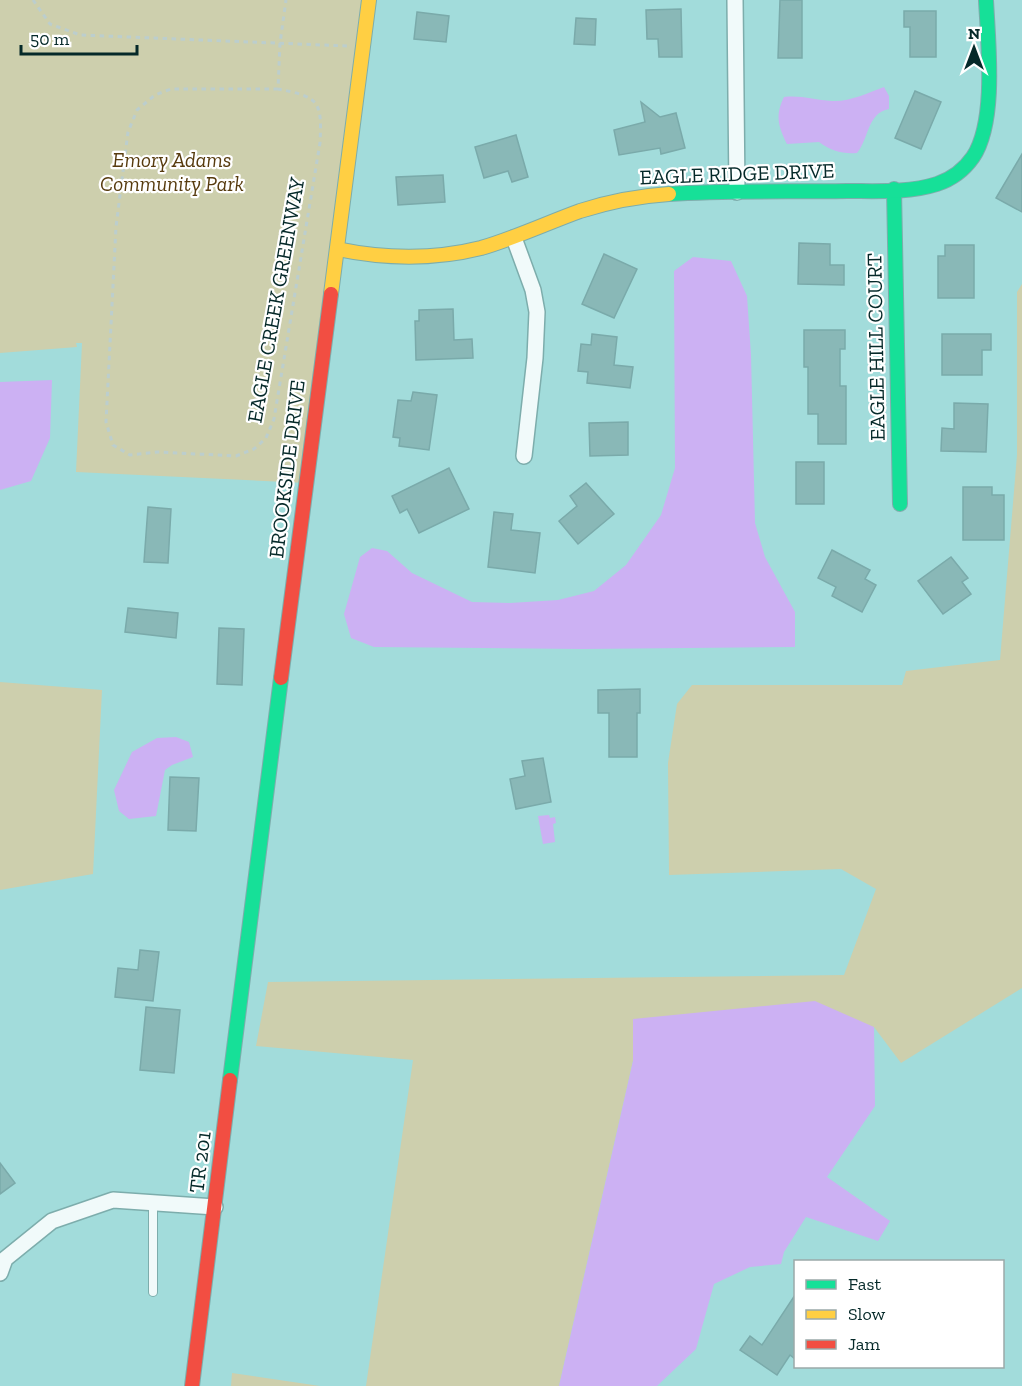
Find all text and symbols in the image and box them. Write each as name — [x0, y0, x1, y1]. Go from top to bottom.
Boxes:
scale bar — [21, 18, 136, 56]
north arrow — [944, 18, 1004, 78]
text: N — [968, 24, 980, 43]
text: 50 m — [30, 28, 70, 50]
park label: Emory Adams Community Park — [100, 147, 244, 196]
street label: EAGLE RIDGE DRIVE — [639, 158, 835, 189]
street label: EAGLE CREEK GREENWAY — [242, 175, 309, 425]
street label: EAGLE HILL COURT — [861, 253, 890, 441]
street label: BROOKSIDE DRIVE — [263, 378, 310, 559]
street label: TR 201 — [183, 1130, 216, 1194]
legend — [794, 1260, 1004, 1368]
text: Fast — [848, 1273, 881, 1295]
text: Slow — [848, 1303, 885, 1325]
text: Jam — [848, 1333, 880, 1355]

